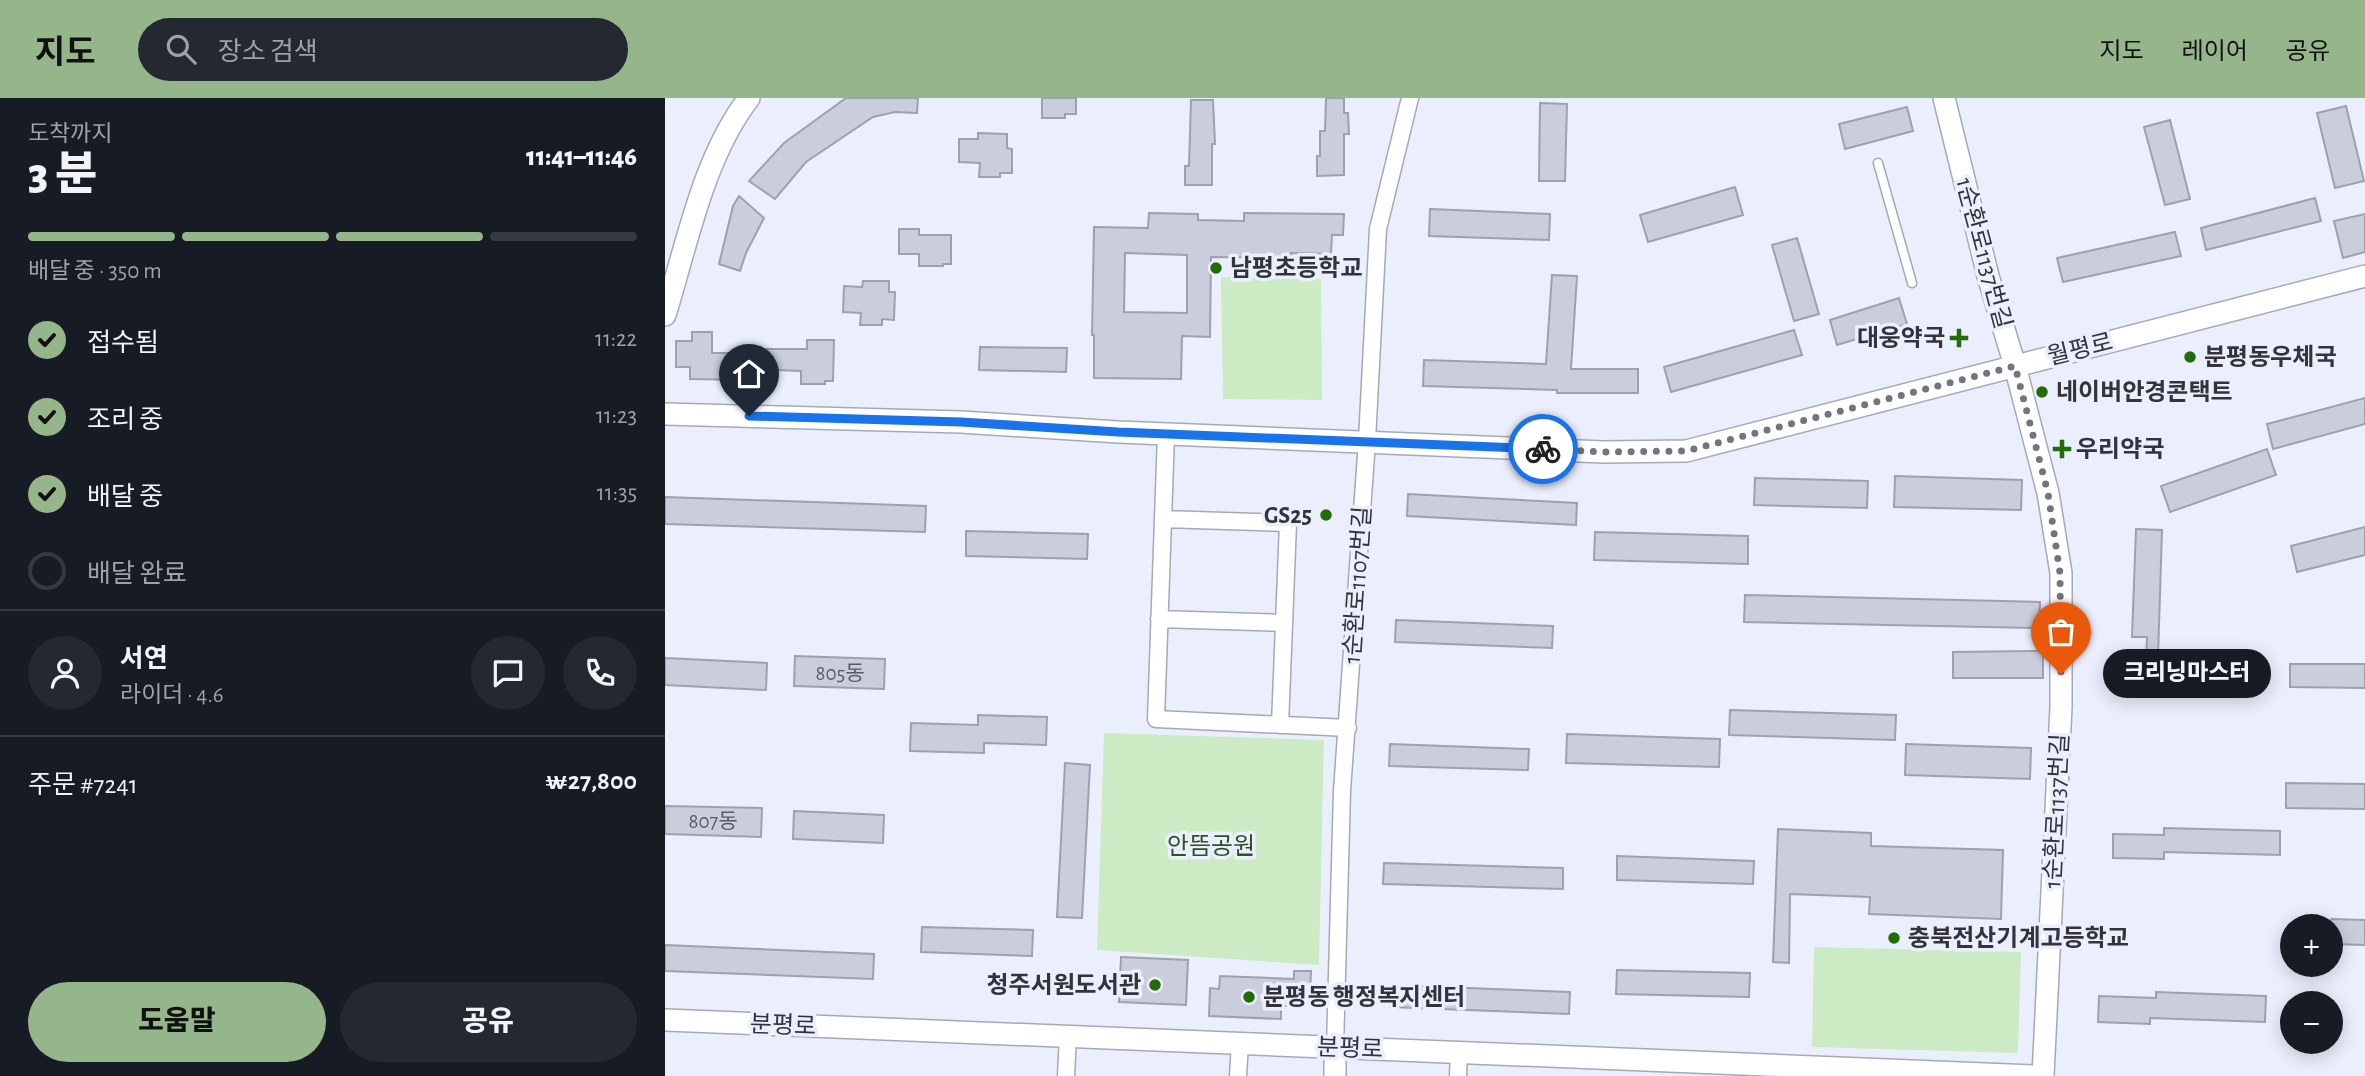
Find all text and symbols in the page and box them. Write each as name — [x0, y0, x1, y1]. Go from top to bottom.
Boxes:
search box — [138, 18, 628, 81]
icon: search — [162, 30, 200, 68]
text: 지도 — [35, 37, 96, 70]
text: 장소 검색 — [218, 39, 318, 65]
text: 지도 — [2099, 40, 2144, 64]
text: 레이어 — [2182, 40, 2248, 64]
text: 공유 — [2286, 40, 2330, 64]
text: 도착까지 — [28, 123, 113, 146]
text: 11:41–11:46 — [526, 144, 637, 170]
text: 3 분 — [28, 152, 97, 198]
street label: 1순환로1137번길 — [1951, 175, 2016, 331]
place label: 남평초등학교 — [1230, 255, 1362, 281]
text: 배달 중 · 350 m — [28, 260, 162, 283]
marker: 남평초등학교 — [1208, 260, 1224, 276]
icon: check — [28, 321, 66, 359]
place label: 대웅약국 — [1857, 325, 1945, 351]
text: 11:22 — [595, 328, 637, 351]
street label: 월평로 — [2045, 329, 2115, 370]
text: 접수됨 — [87, 330, 159, 356]
marker: 대웅약국 — [1951, 330, 1967, 346]
pin — [719, 344, 779, 416]
place label: 분평동우체국 — [2204, 344, 2336, 370]
marker: 분평동우체국 — [2182, 349, 2198, 365]
icon: home — [730, 355, 768, 393]
place label: 네이버안경콘택트 — [2056, 379, 2233, 405]
marker: 네이버안경콘택트 — [2034, 384, 2050, 400]
icon: check — [28, 398, 66, 436]
text: 11:23 — [596, 405, 637, 428]
text: 조리 중 — [87, 407, 163, 433]
courier — [1508, 414, 1578, 484]
icon: bike — [1524, 430, 1562, 468]
place label: 우리약국 — [2076, 436, 2164, 462]
marker: 우리약국 — [2054, 441, 2070, 457]
icon: check — [28, 475, 66, 513]
text: 11:35 — [597, 482, 637, 505]
text: 배달 중 — [87, 484, 163, 510]
place label: GS25 — [1264, 504, 1312, 528]
street label: 1순환로1107번길 — [1340, 505, 1375, 665]
marker: GS25 — [1318, 507, 1334, 523]
text: 배달 완료 — [87, 561, 187, 587]
pin — [2031, 602, 2091, 674]
icon: bag — [2042, 613, 2080, 651]
button: person — [28, 636, 102, 710]
button: chat — [471, 636, 545, 710]
button: phone — [563, 636, 637, 710]
text: 서연 — [120, 646, 168, 672]
callout: 크리닝마스터 — [2103, 650, 2271, 698]
text: 크리닝마스터 — [2124, 662, 2250, 685]
house number: 805동 — [815, 663, 865, 684]
text: 라이더 · 4.6 — [120, 684, 223, 707]
street label: 1순환로1137번길 — [2040, 733, 2073, 889]
text: ₩27,800 — [545, 768, 637, 794]
text: 주문 #7241 — [28, 772, 138, 798]
house number: 807동 — [688, 811, 738, 832]
park label: 안뜸공원 — [1167, 834, 1255, 859]
map controls — [2280, 914, 2343, 1054]
button: + — [2280, 914, 2343, 977]
place label: 충북전산기계고등학교 — [1908, 925, 2129, 951]
marker: 충북전산기계고등학교 — [1886, 930, 1902, 946]
place label: 청주서원도서관 — [986, 972, 1141, 998]
marker: 청주서원도서관 — [1147, 977, 1163, 993]
button: 도움말 — [28, 982, 326, 1062]
button: 공유 — [340, 982, 637, 1062]
place label: 분평동 행정복지센터 — [1263, 984, 1465, 1010]
marker: 분평동 행정복지센터 — [1241, 989, 1257, 1005]
button: − — [2280, 991, 2343, 1054]
street label: 분평로 — [749, 1012, 817, 1039]
street label: 분평로 — [1316, 1035, 1384, 1062]

